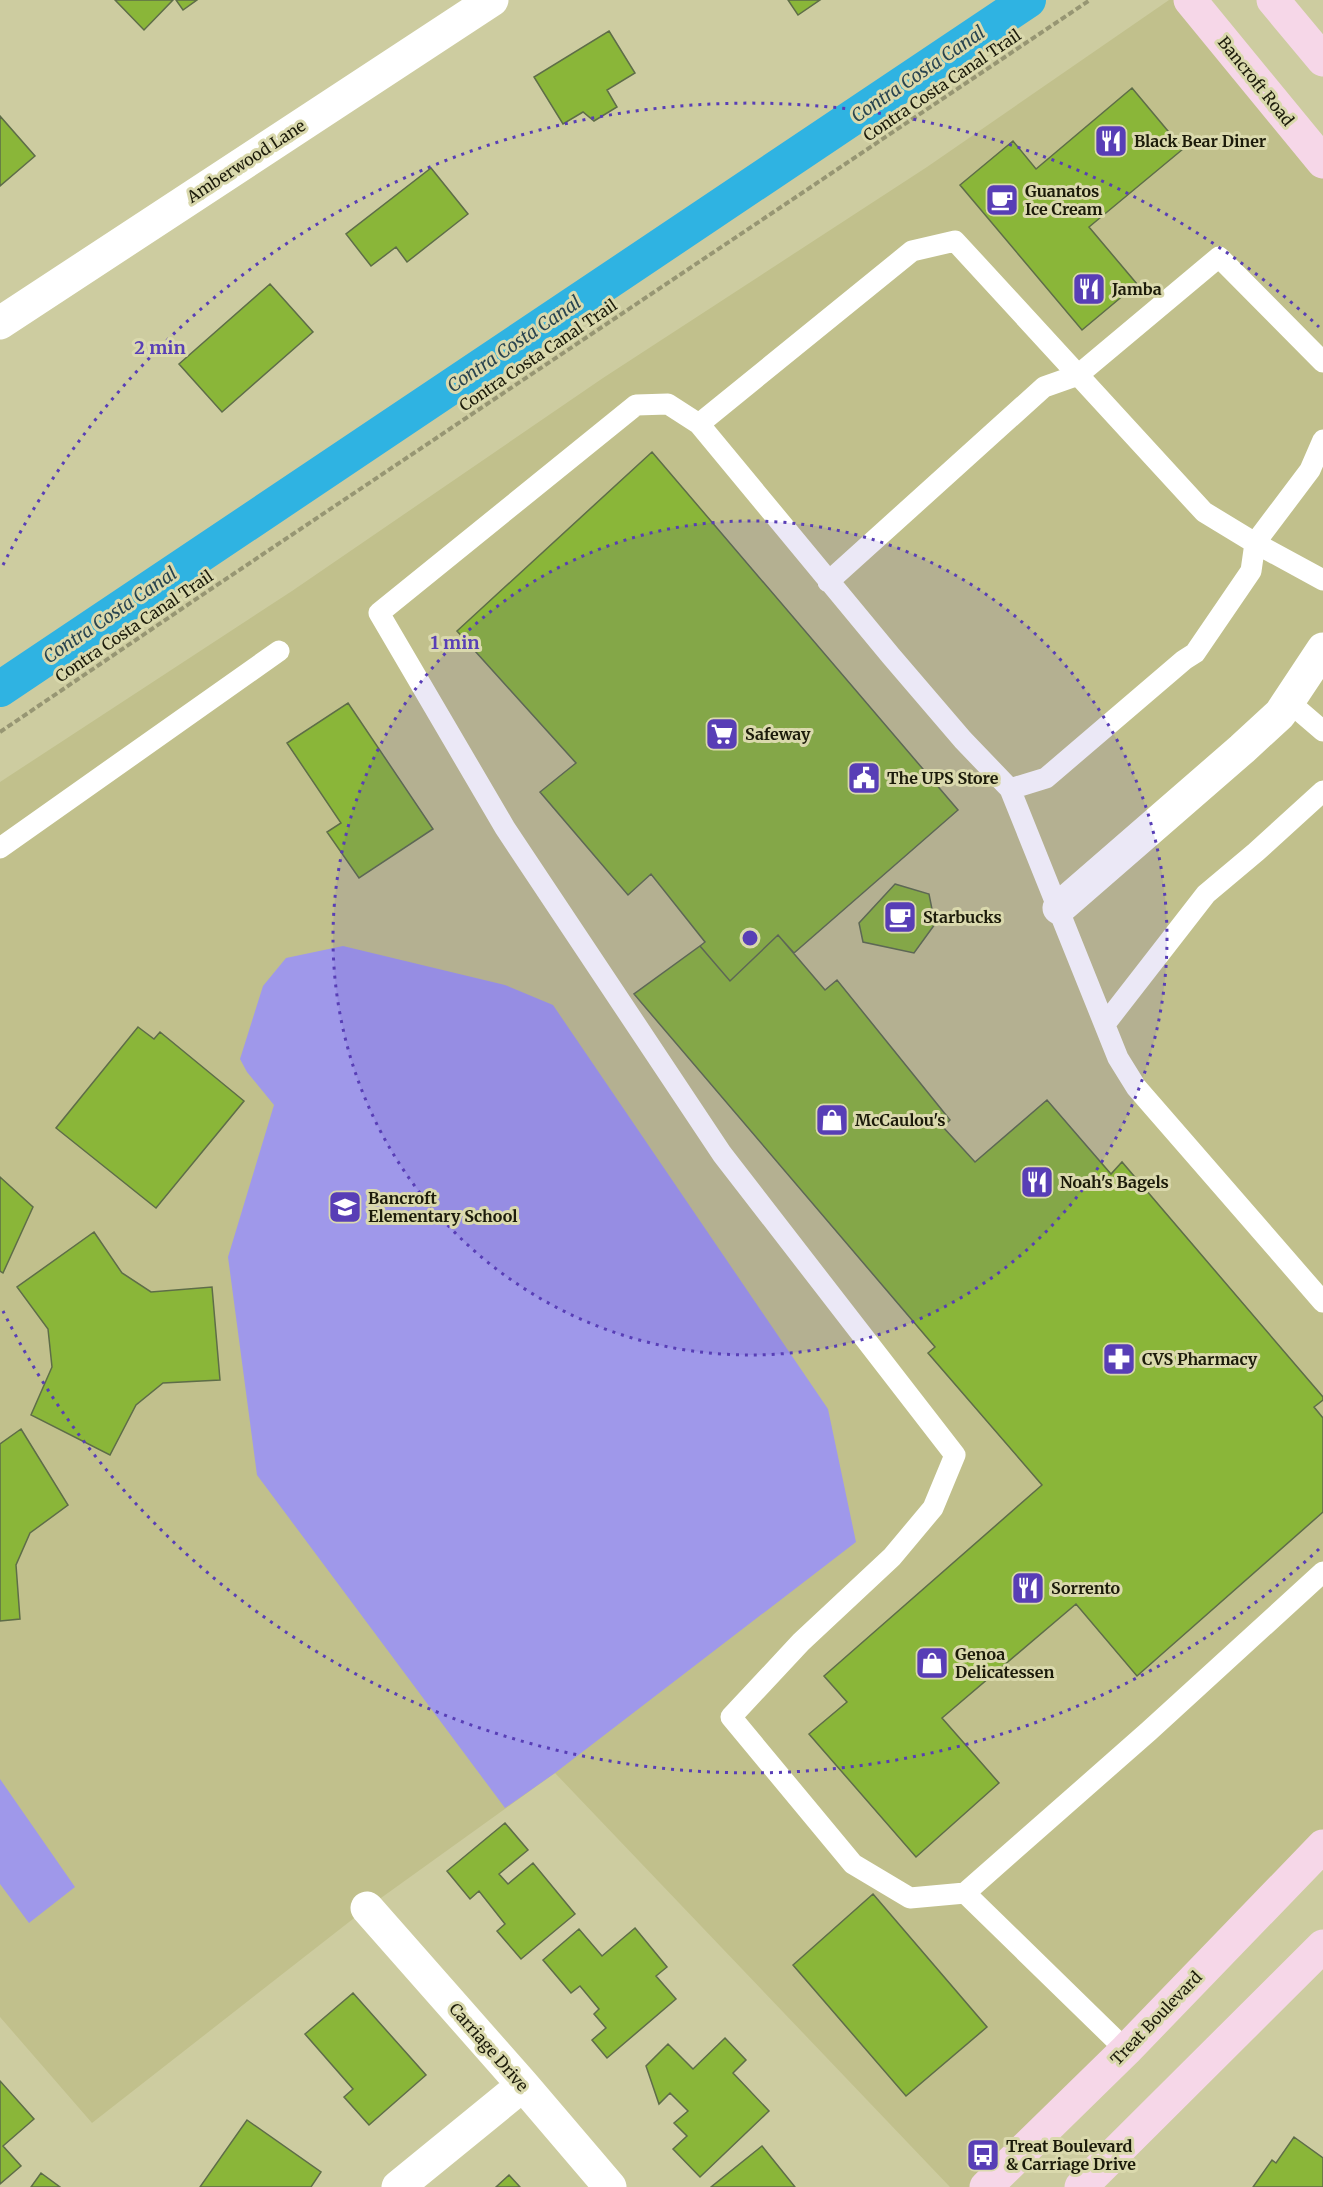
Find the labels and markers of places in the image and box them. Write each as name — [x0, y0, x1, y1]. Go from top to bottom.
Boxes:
restaurant icon: Black Bear Diner — [1093, 123, 1129, 159]
place label: Black Bear Diner — [1134, 131, 1267, 151]
place label: Guanatos Ice Cream — [1025, 181, 1103, 219]
cafe icon: Guanatos Ice Cream — [984, 182, 1020, 218]
restaurant icon: Jamba — [1071, 271, 1107, 307]
place label: Jamba — [1111, 279, 1162, 299]
supermarket icon: Safeway — [704, 716, 740, 752]
place label: Safeway — [745, 724, 811, 744]
public building icon: The UPS Store — [846, 760, 882, 796]
place label: The UPS Store — [887, 768, 999, 788]
cafe icon: Starbucks — [882, 899, 918, 935]
place label: Starbucks — [923, 907, 1002, 927]
centre of rings — [740, 928, 760, 948]
shop icon: McCaulou's — [814, 1102, 850, 1138]
place label: McCaulou's — [855, 1110, 945, 1130]
restaurant icon: Noah's Bagels — [1019, 1164, 1055, 1200]
place label: Noah's Bagels — [1060, 1172, 1169, 1192]
place label: Bancroft Elementary School — [368, 1188, 517, 1226]
school or university icon: Bancroft Elementary School — [327, 1189, 363, 1225]
pharmacy icon: CVS Pharmacy — [1101, 1341, 1137, 1377]
place label: CVS Pharmacy — [1142, 1349, 1258, 1369]
restaurant icon: Sorrento — [1010, 1570, 1046, 1606]
place label: Sorrento — [1051, 1578, 1120, 1598]
place label: Genoa Delicatessen — [955, 1644, 1054, 1682]
shop icon: Genoa Delicatessen — [914, 1645, 950, 1681]
place label: Treat Boulevard & Carriage Drive — [1006, 2136, 1136, 2174]
bus stop icon: Treat Boulevard & Carriage Drive — [965, 2137, 1001, 2173]

